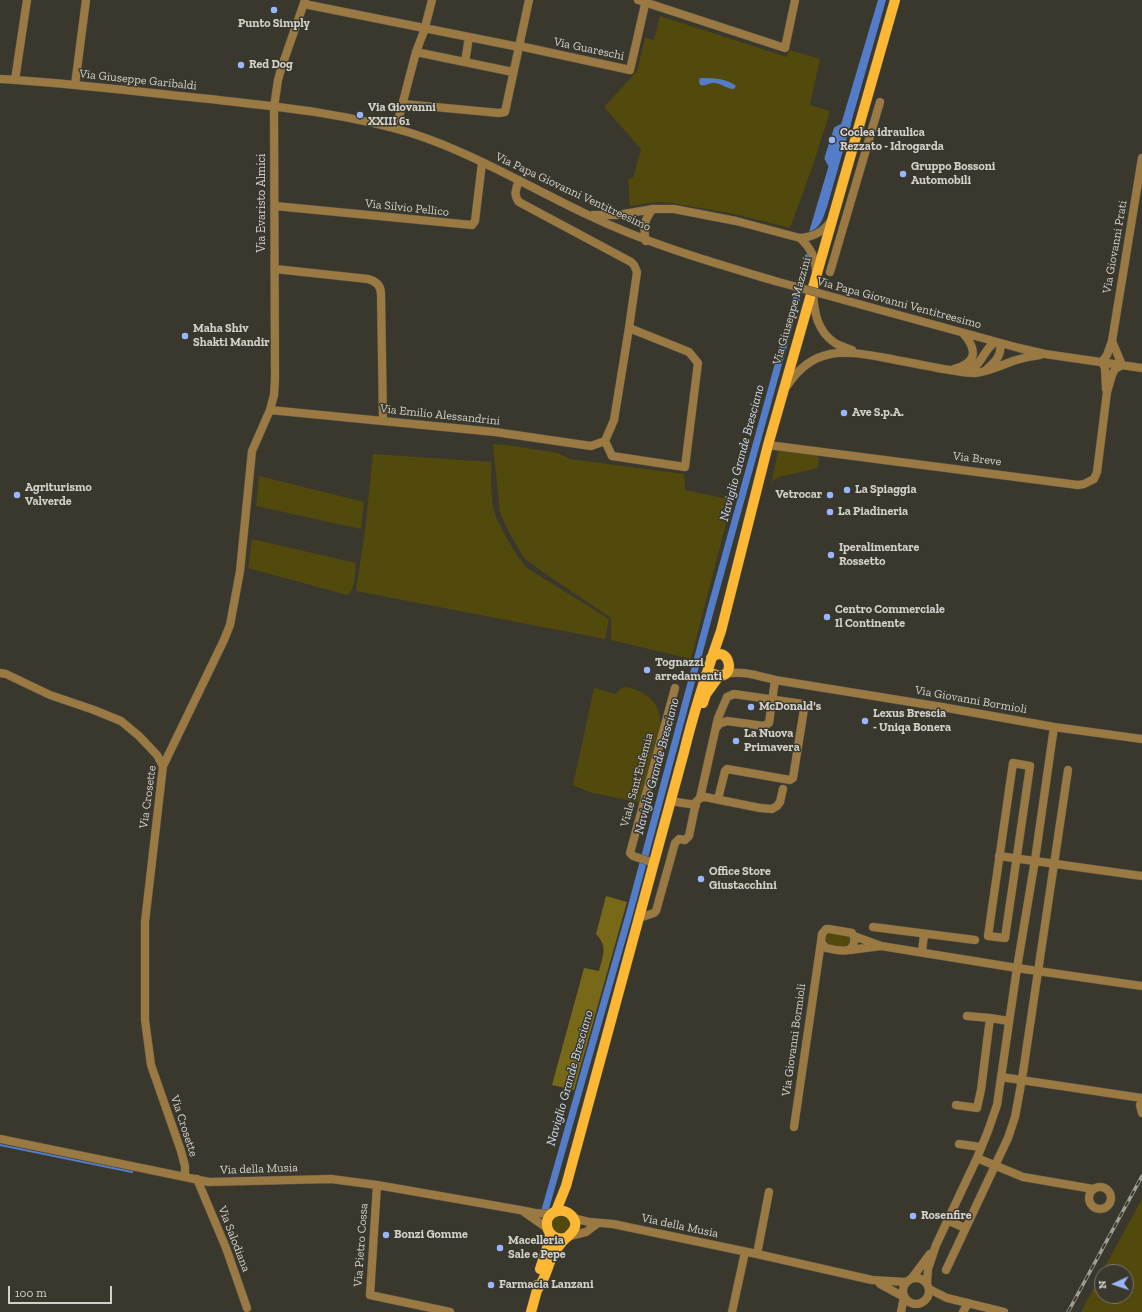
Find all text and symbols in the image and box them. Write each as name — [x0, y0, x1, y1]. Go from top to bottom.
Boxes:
marker: Punto Simply — [269, 5, 279, 15]
place label: Punto Simply — [238, 17, 310, 31]
street label: Via Guareschi — [552, 34, 626, 64]
place label: Red Dog — [249, 58, 293, 72]
marker: Red Dog — [236, 60, 246, 70]
street label: Via Giuseppe Garibaldi — [79, 67, 197, 93]
place label: Via Giovanni XXIII 61 — [368, 101, 436, 129]
marker: Via Giovanni XXIII 61 — [355, 110, 365, 120]
place label: Coclea idraulica Rezzato - Idrogarda — [840, 126, 944, 154]
marker: Coclea idraulica Rezzato - Idrogarda — [827, 135, 837, 145]
street label: Via Papa Giovanni Ventitreesimo — [493, 150, 653, 234]
street label: Via Evaristo Almici — [255, 154, 269, 252]
place label: Gruppo Bossoni Automobili — [911, 160, 995, 188]
marker: Gruppo Bossoni Automobili — [898, 169, 908, 179]
street label: Via Silvio Pellico — [364, 196, 450, 220]
street label: Via Giovanni Prati — [1100, 199, 1130, 295]
street label: Via Giuseppe Mazzini — [770, 256, 814, 366]
street label: Via Papa Giovanni Ventitreesimo — [815, 274, 983, 332]
place label: Maha Shiv Shakti Mandir — [193, 322, 270, 350]
marker: Maha Shiv Shakti Mandir — [180, 331, 190, 341]
water label: Naviglio Grande Bresciano — [716, 383, 768, 523]
street label: Via Emilio Alessandrini — [379, 402, 501, 428]
place label: Ave S.p.A. — [852, 406, 904, 420]
marker: Ave S.p.A. — [839, 408, 849, 418]
street label: Via Breve — [952, 449, 1002, 469]
place label: Agriturismo Valverde — [25, 481, 92, 509]
place label: La Spiaggia — [855, 483, 916, 497]
marker: La Spiaggia — [842, 485, 852, 495]
place label: Vetrocar — [776, 488, 822, 502]
marker: Agriturismo Valverde — [12, 490, 22, 500]
marker: Vetrocar — [825, 490, 835, 500]
place label: La Piadineria — [838, 505, 908, 519]
marker: La Piadineria — [825, 507, 835, 517]
place label: Iperalimentare Rossetto — [839, 541, 919, 569]
marker: Iperalimentare Rossetto — [826, 550, 836, 560]
place label: Centro Commerciale Il Continente — [835, 603, 945, 631]
marker: Centro Commerciale Il Continente — [822, 612, 832, 622]
place label: Tognazzi arredamenti — [655, 656, 722, 684]
marker: Tognazzi arredamenti — [642, 665, 652, 675]
street label: Via Giovanni Bormioli — [914, 683, 1028, 717]
water label: Naviglio Grande Bresciano — [631, 696, 683, 836]
place label: McDonald's — [759, 700, 821, 714]
marker: McDonald's — [746, 702, 756, 712]
place label: Lexus Brescia - Uniqa Bonera — [873, 707, 951, 735]
marker: Lexus Brescia - Uniqa Bonera — [860, 716, 870, 726]
place label: La Nuova Primavera — [744, 727, 800, 755]
street label: Viale Sant'Eufemia — [618, 731, 656, 829]
marker: La Nuova Primavera — [731, 736, 741, 746]
street label: Via Crosette — [136, 764, 160, 830]
place label: Office Store Giustacchini — [709, 865, 777, 893]
marker: Office Store Giustacchini — [696, 874, 706, 884]
street label: Via Giovanni Bormioli — [779, 983, 809, 1097]
water label: Naviglio Grande Bresciano — [543, 1008, 597, 1148]
street label: Via Crosette — [167, 1093, 201, 1159]
street label: Via della Musia — [220, 1160, 298, 1178]
street label: Via Pietro Cossa — [351, 1203, 371, 1287]
street label: Via Salodiana — [215, 1204, 253, 1274]
place label: Rosenfire — [921, 1209, 972, 1223]
street label: Via della Musia — [640, 1211, 720, 1241]
marker: Rosenfire — [908, 1211, 918, 1221]
place label: Bonzi Gomme — [394, 1228, 468, 1242]
marker: Bonzi Gomme — [381, 1230, 391, 1240]
place label: Macelleria Sale e Pepe — [508, 1234, 566, 1262]
marker: Macelleria Sale e Pepe — [495, 1243, 505, 1253]
north arrow — [1094, 1264, 1134, 1304]
scale bar — [10, 1278, 114, 1304]
place label: Farmacia Lanzani — [499, 1278, 594, 1292]
marker: Farmacia Lanzani — [486, 1280, 496, 1290]
text: N — [1096, 1280, 1109, 1289]
text: 100 m — [15, 1286, 47, 1300]

